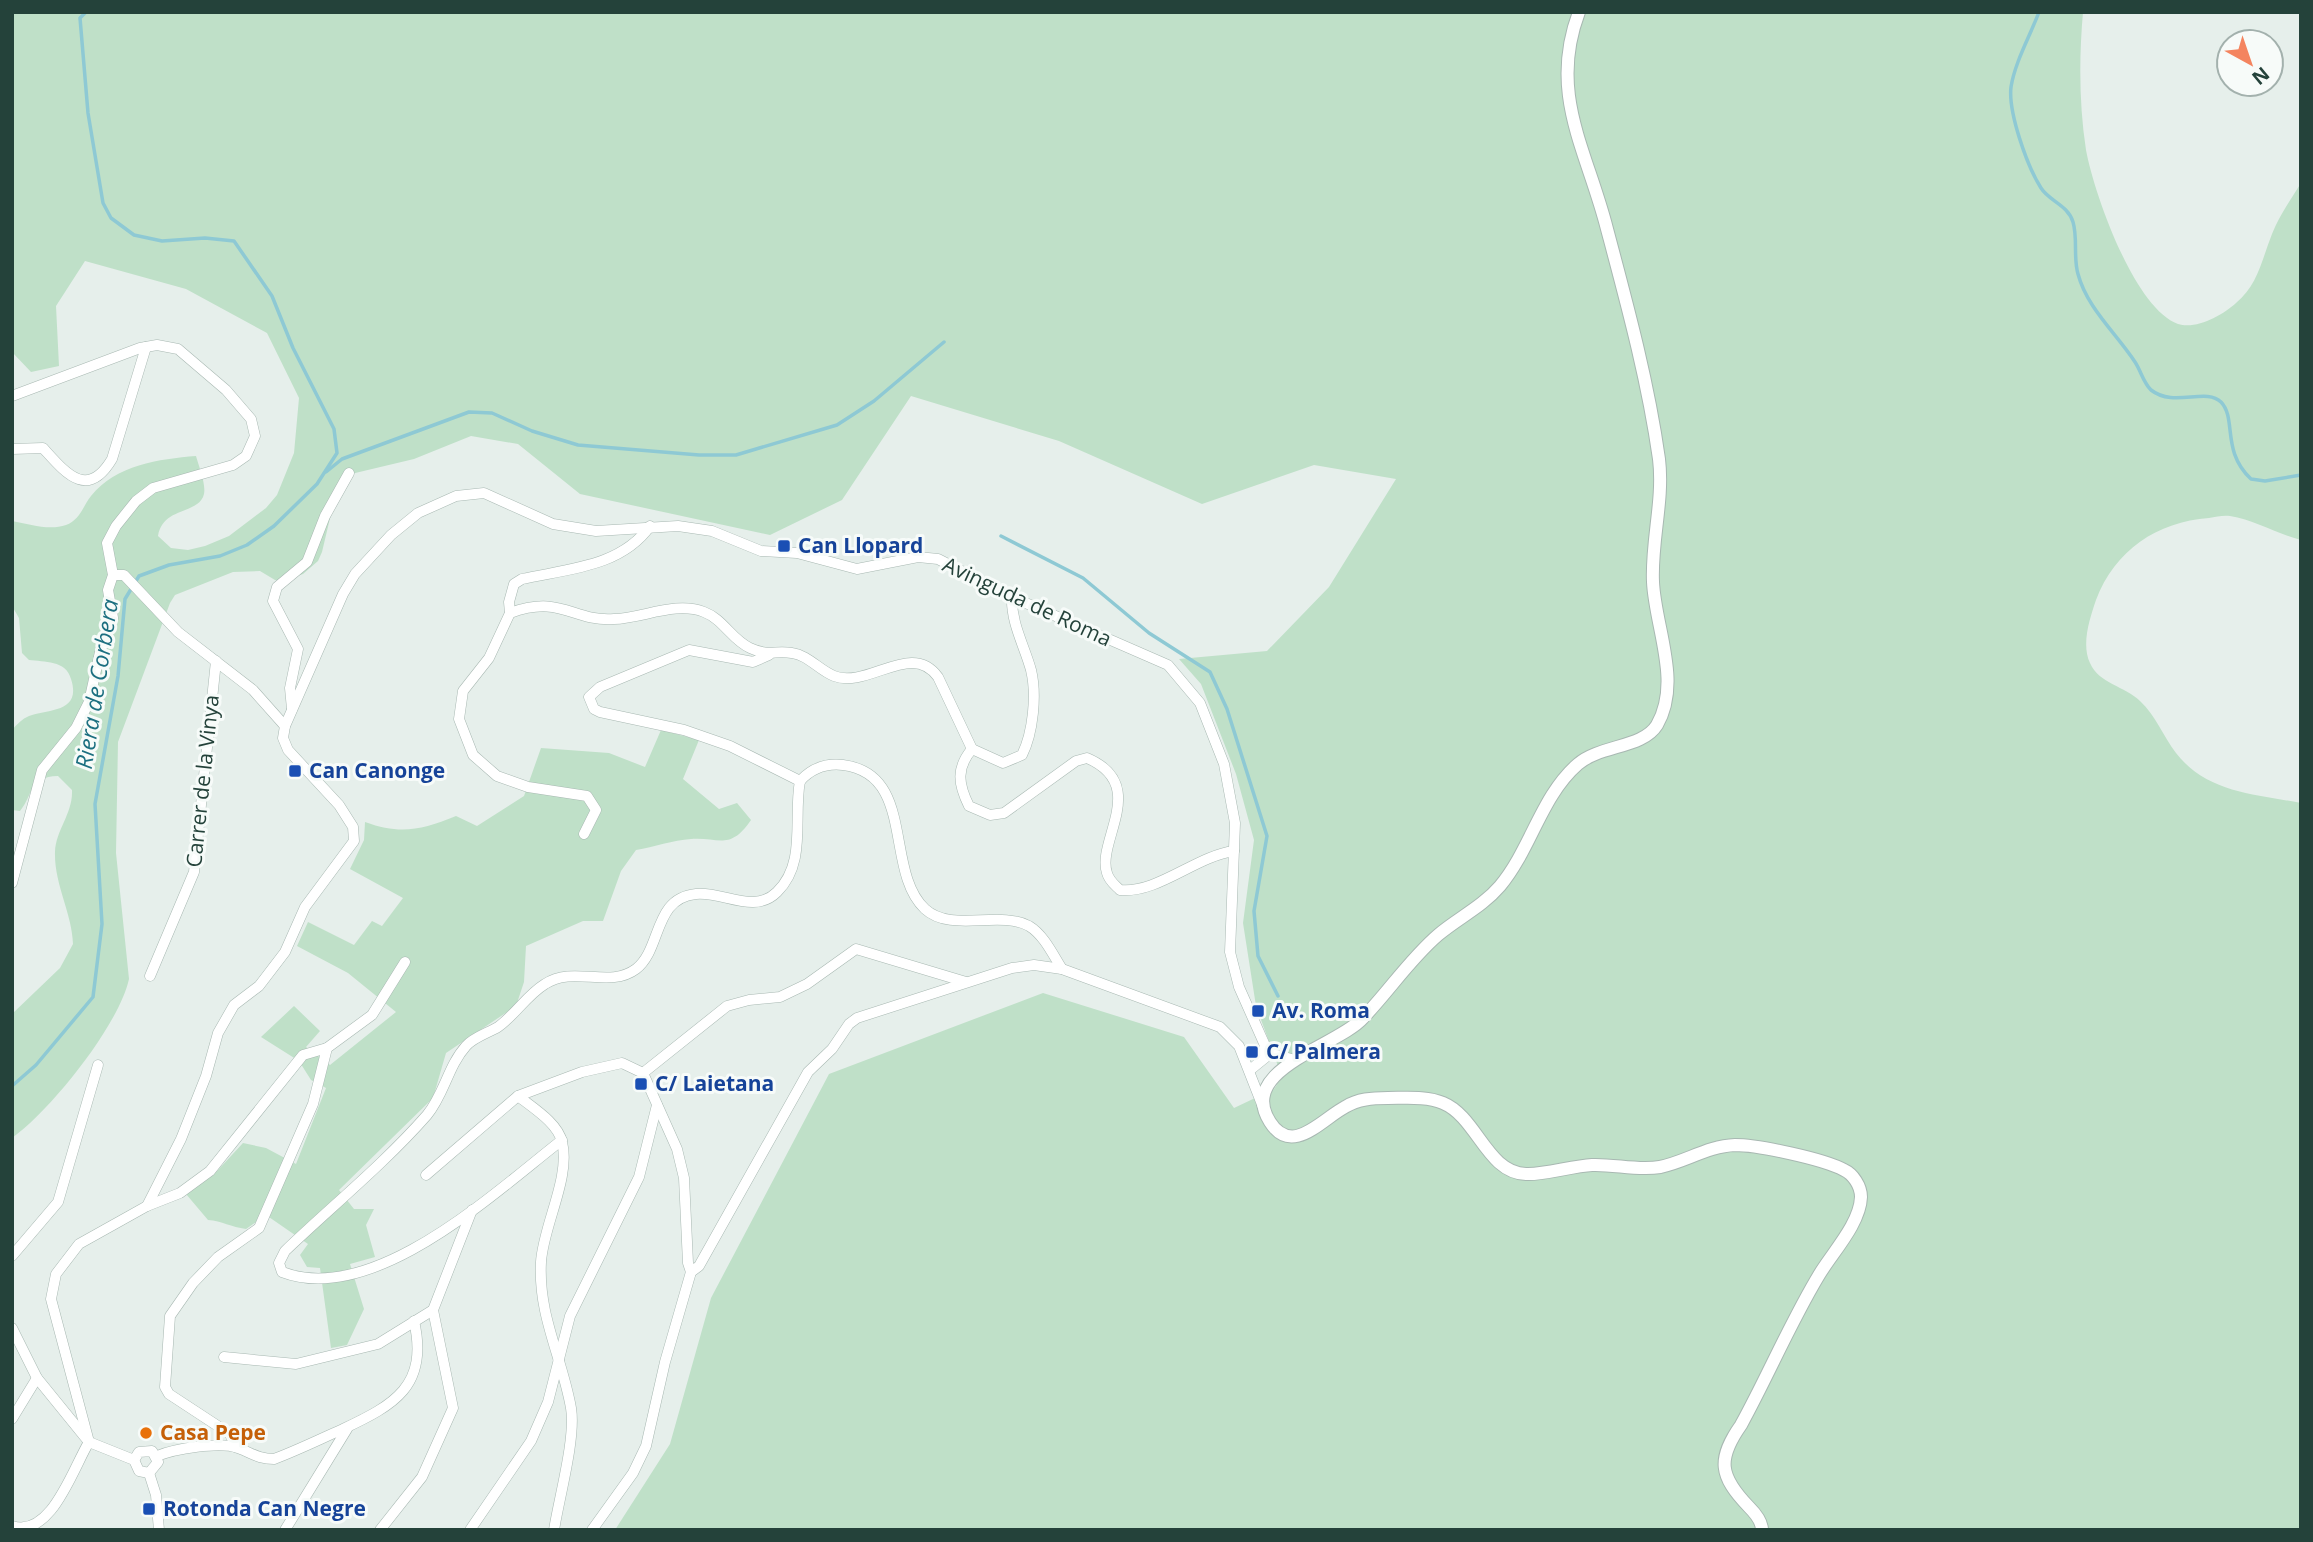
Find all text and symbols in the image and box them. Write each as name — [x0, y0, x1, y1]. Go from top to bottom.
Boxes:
north arrow — [2215, 28, 2285, 98]
text: N — [2247, 61, 2275, 91]
place label: Can Llopard — [798, 531, 923, 559]
marker: Can Llopard — [776, 538, 792, 554]
street label: Avinguda de Roma — [939, 550, 1116, 652]
water label: Riera de Corbera — [67, 597, 125, 771]
street label: Carrer de la Vinya — [179, 693, 225, 869]
place label: Can Canonge — [309, 756, 445, 784]
marker: Can Canonge — [287, 763, 303, 779]
place label: Av. Roma — [1272, 996, 1370, 1024]
marker: Av. Roma — [1250, 1003, 1266, 1019]
place label: C/ Palmera — [1266, 1037, 1381, 1065]
marker: C/ Palmera — [1244, 1044, 1260, 1060]
place label: C/ Laietana — [655, 1069, 774, 1097]
marker: C/ Laietana — [633, 1076, 649, 1092]
place label: Casa Pepe — [160, 1418, 266, 1446]
marker: Casa Pepe — [138, 1425, 154, 1441]
place label: Rotonda Can Negre — [163, 1494, 366, 1522]
marker: Rotonda Can Negre — [141, 1501, 157, 1517]

